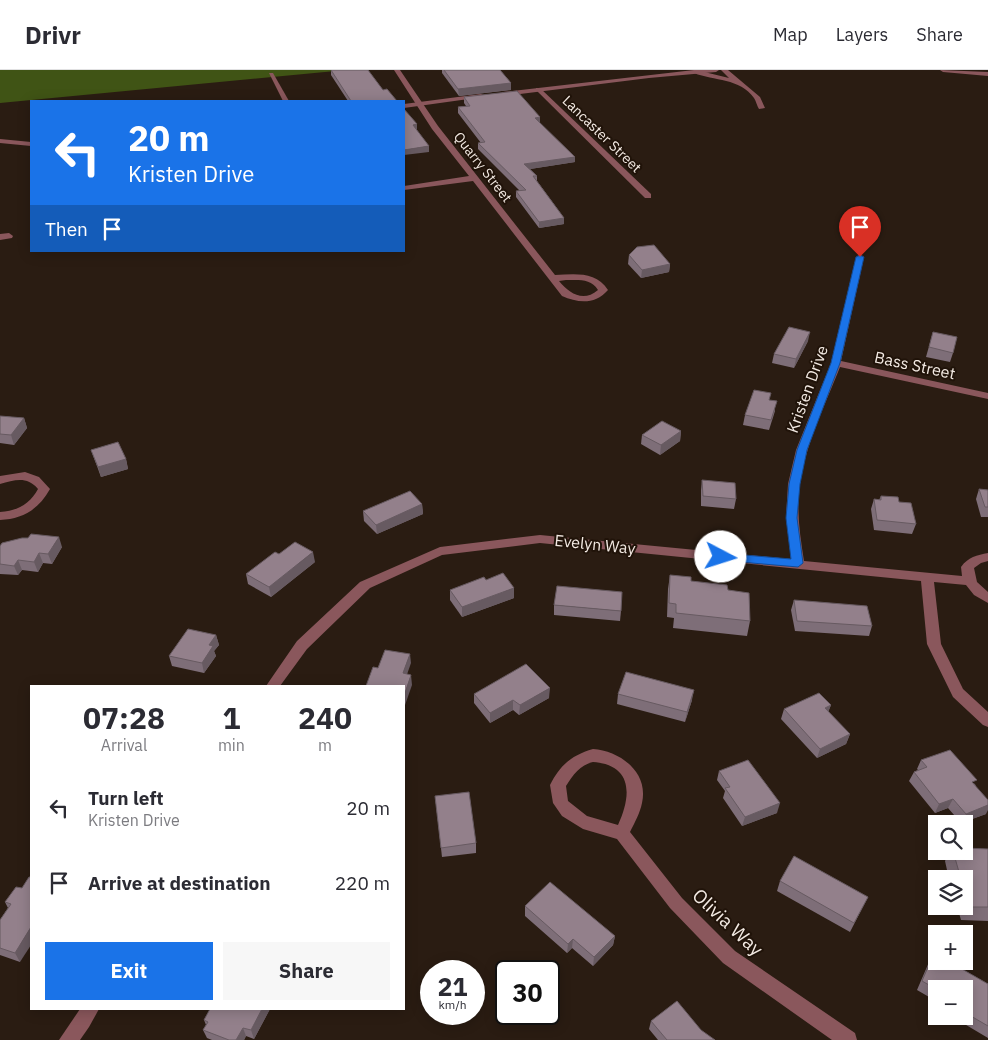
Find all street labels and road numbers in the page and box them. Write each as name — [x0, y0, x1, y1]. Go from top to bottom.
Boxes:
street label: Lancaster Street — [559, 92, 645, 176]
street label: Quarry Street — [450, 128, 516, 206]
street label: Kristen Drive — [782, 342, 832, 436]
street label: Bass Street — [873, 347, 957, 383]
street label: Evelyn Way — [553, 530, 637, 558]
street label: Olivia Way — [687, 883, 769, 961]

